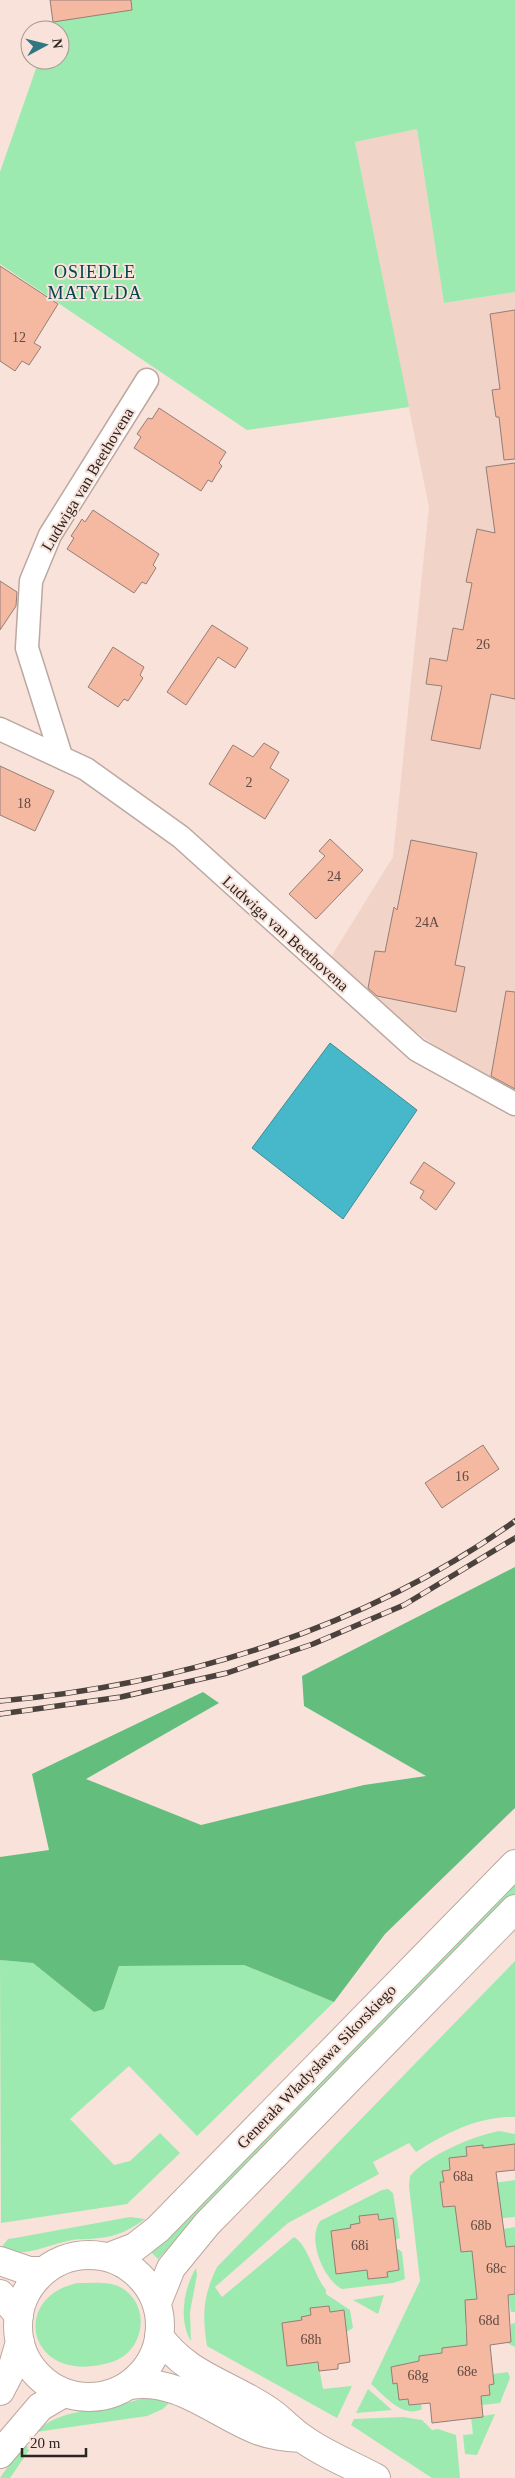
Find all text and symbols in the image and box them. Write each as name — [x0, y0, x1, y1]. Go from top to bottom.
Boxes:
north arrow — [20, 20, 70, 70]
text: N — [49, 38, 65, 49]
district label: OSIEDLE MATYLDA — [48, 262, 143, 303]
house number: 12 — [12, 330, 26, 345]
street label: Ludwiga van Beethovena — [38, 405, 138, 554]
house number: 26 — [476, 637, 490, 652]
house number: 2 — [246, 775, 253, 790]
house number: 18 — [17, 796, 31, 811]
house number: 24 — [327, 869, 341, 884]
street label: Ludwiga van Beethovena — [219, 872, 352, 995]
house number: 24A — [415, 915, 440, 930]
house number: 16 — [455, 1469, 469, 1484]
street label: Generała Władysława Sikorskiego — [233, 1981, 400, 2152]
house number: 68a — [453, 2169, 474, 2184]
house number: 68b — [471, 2218, 492, 2233]
house number: 68i — [351, 2238, 369, 2253]
house number: 68c — [486, 2261, 506, 2276]
house number: 68d — [479, 2313, 500, 2328]
house number: 68h — [301, 2332, 322, 2347]
house number: 68e — [457, 2364, 477, 2379]
house number: 68g — [408, 2368, 429, 2383]
scale bar — [22, 2426, 86, 2458]
text: 20 m — [30, 2435, 61, 2451]

